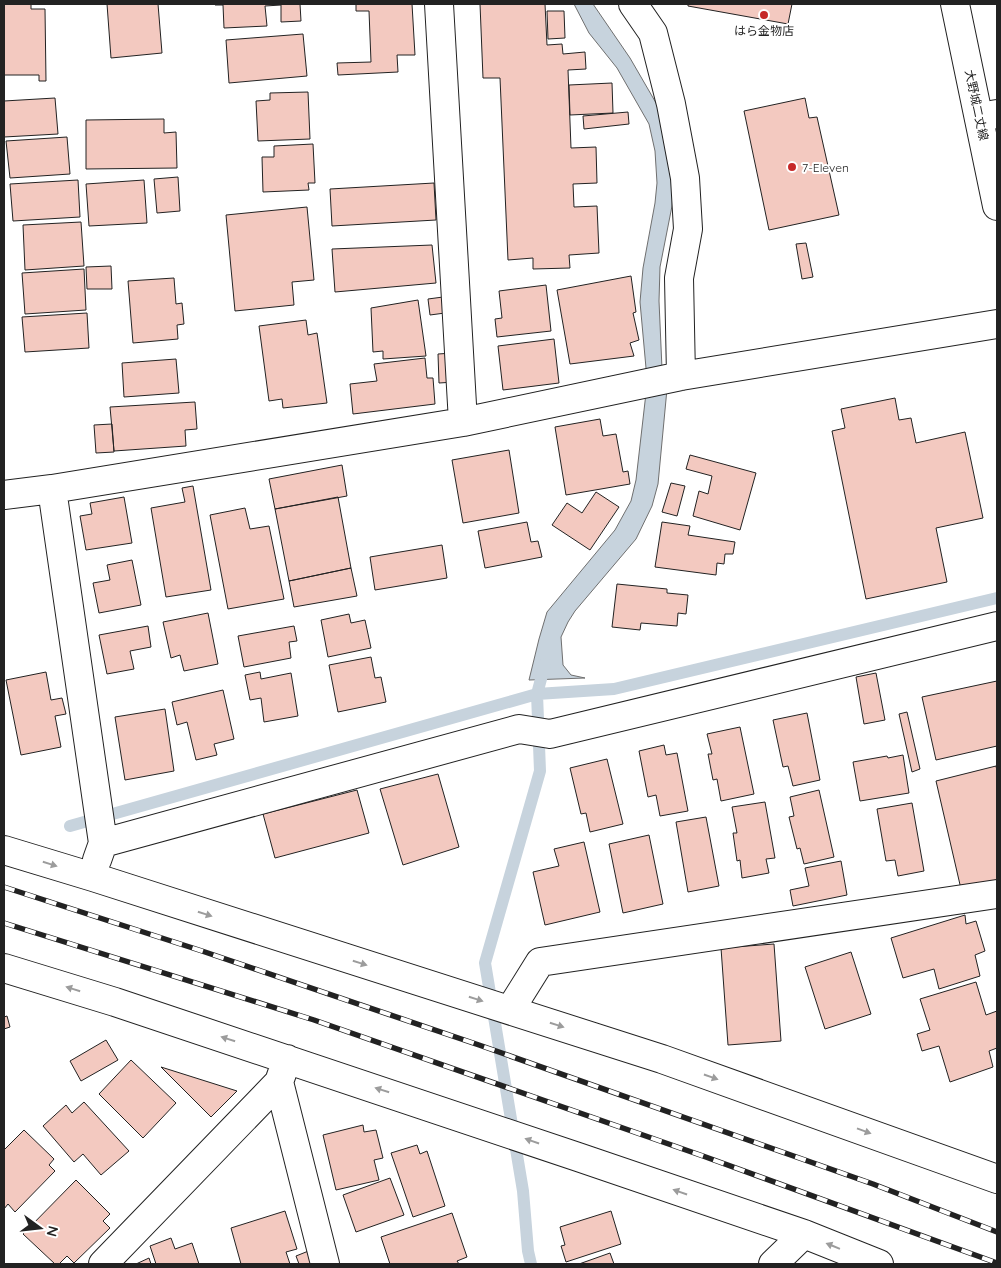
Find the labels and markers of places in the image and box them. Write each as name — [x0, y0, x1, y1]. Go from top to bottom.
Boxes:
marker: はら金物店 — [758, 9, 770, 21]
place label: はら金物店 — [734, 23, 794, 38]
place label: 7-Eleven — [802, 160, 849, 175]
marker: 7-Eleven — [786, 161, 798, 173]

